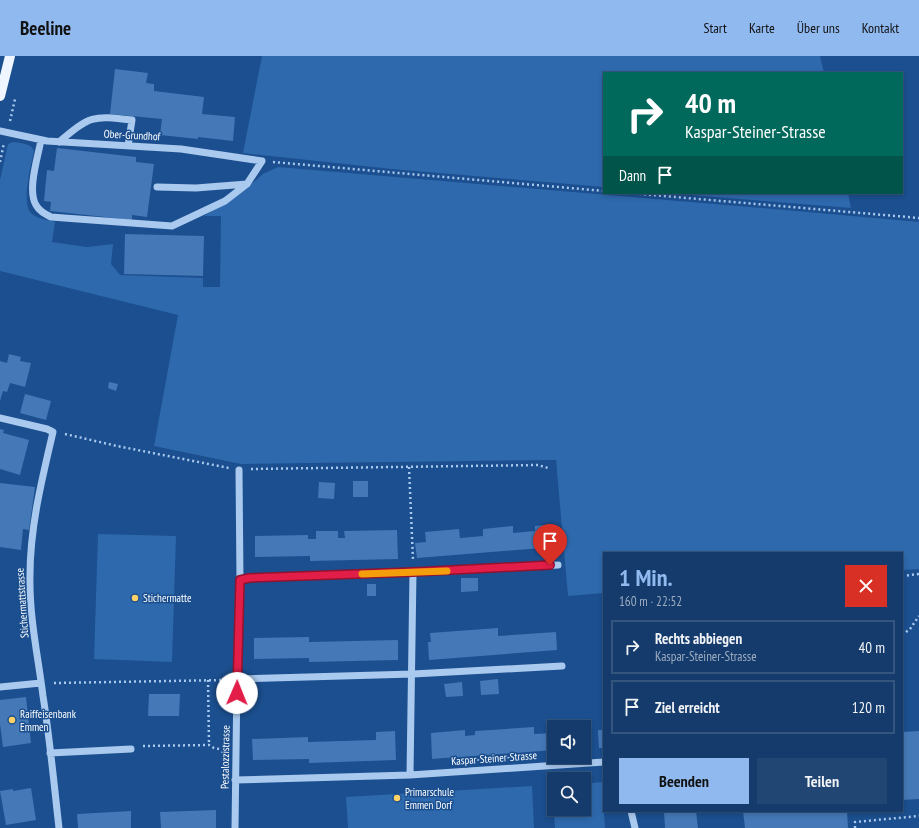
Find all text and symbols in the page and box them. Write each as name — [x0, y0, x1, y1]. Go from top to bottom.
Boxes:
text: Beeline — [20, 16, 71, 40]
text: Start — [703, 19, 727, 37]
text: Karte — [749, 19, 775, 37]
text: Über uns — [797, 19, 840, 37]
text: Kontakt — [862, 19, 899, 37]
text: 40 m — [685, 84, 736, 121]
icon: right — [619, 88, 671, 140]
text: Kaspar-Steiner-Strasse — [685, 120, 826, 143]
street label: Ober-Grundhof — [103, 127, 162, 144]
icon: arrive — [654, 164, 676, 186]
text: Dann — [619, 166, 646, 185]
pin — [533, 524, 567, 565]
icon: arrive — [539, 530, 561, 552]
text: 1 Min. — [619, 562, 673, 593]
button: close — [845, 565, 887, 607]
street label: Stichermattstrasse — [13, 567, 31, 638]
place label: Stichermatte — [143, 591, 192, 605]
marker: Stichermatte — [130, 593, 140, 603]
text: 160 m · 22:52 — [619, 593, 682, 610]
text: Rechts abbiegen — [655, 629, 742, 648]
icon: right — [621, 636, 643, 658]
text: 40 m — [859, 638, 885, 657]
text: Kaspar-Steiner-Strasse — [655, 648, 757, 665]
position arrow — [216, 672, 258, 714]
icon: arrive — [621, 696, 643, 718]
text: Ziel erreicht — [655, 698, 720, 717]
text: 120 m — [852, 698, 885, 717]
place label: Raiffeisenbank Emmen — [20, 707, 77, 734]
marker: Raiffeisenbank Emmen — [7, 715, 17, 725]
map controls — [547, 720, 591, 816]
button: sound — [547, 720, 591, 764]
street label: Pestalozzistrasse — [217, 724, 233, 789]
street label: Kaspar-Steiner-Strasse — [451, 748, 538, 768]
button: Beenden — [619, 758, 749, 804]
button: Teilen — [757, 758, 887, 804]
button: search — [547, 772, 591, 816]
place label: Primarschule Emmen Dorf — [405, 785, 454, 812]
marker: Primarschule Emmen Dorf — [392, 793, 402, 803]

